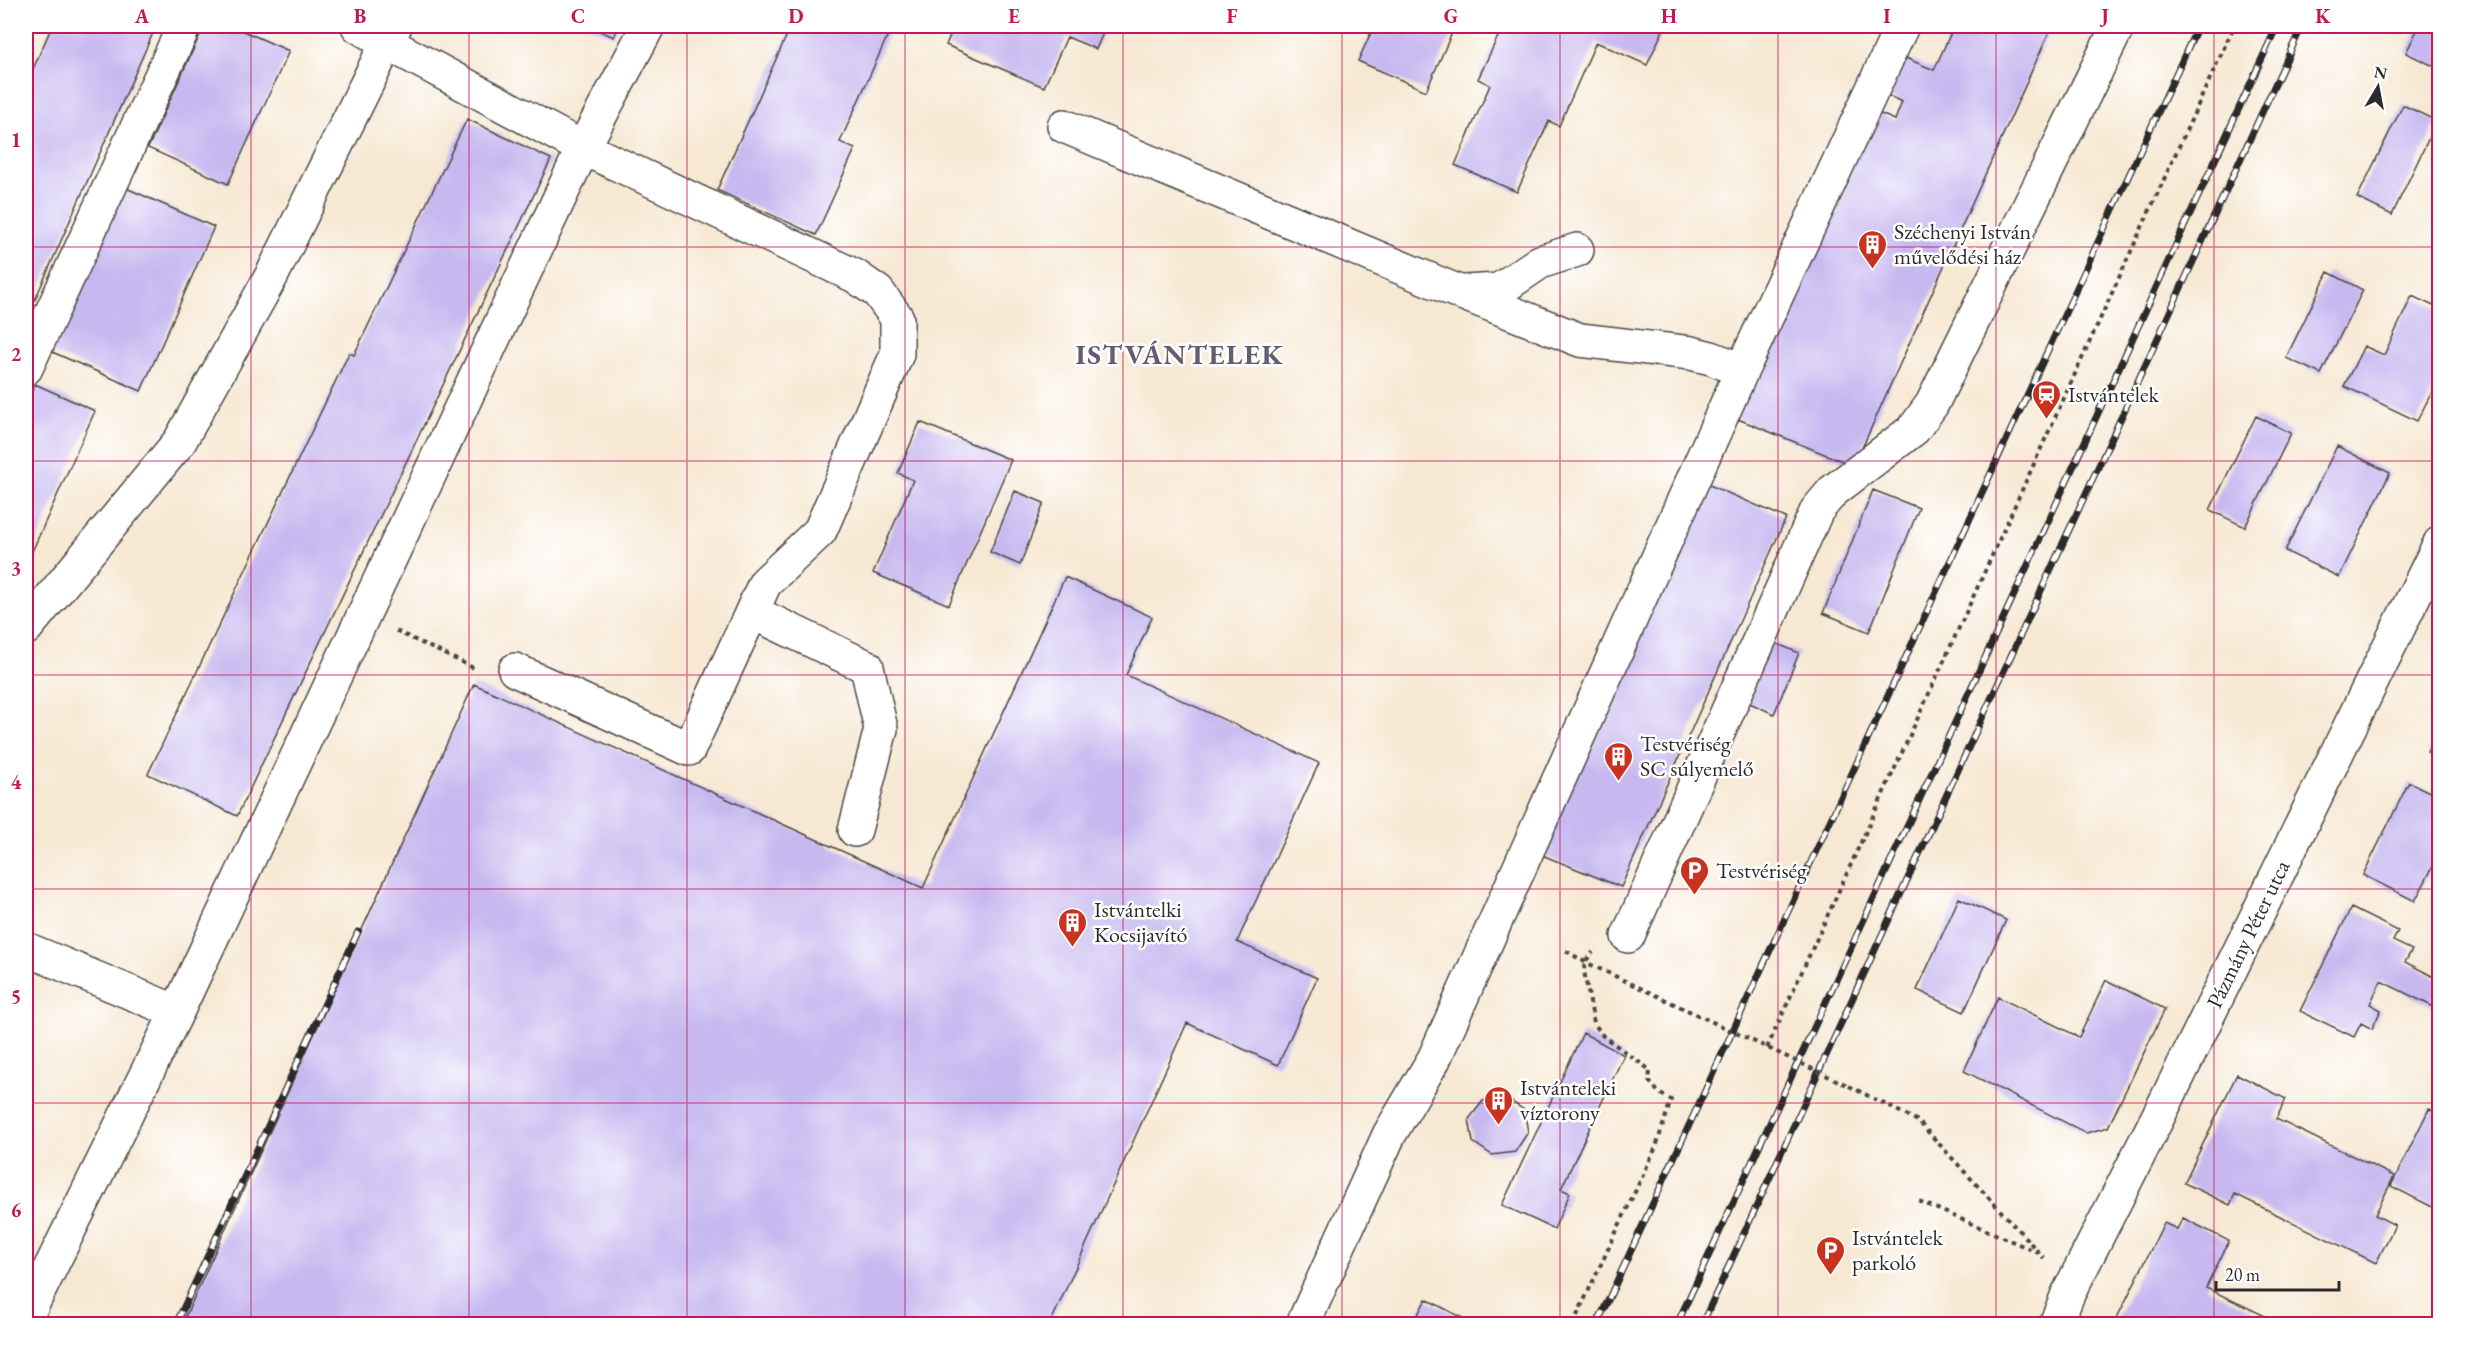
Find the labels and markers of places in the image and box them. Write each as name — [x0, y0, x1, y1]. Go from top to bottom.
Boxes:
place label: Széchenyi István művelődési ház — [1894, 217, 2031, 271]
building icon: Széchenyi István művelődési ház — [1857, 228, 1889, 270]
station icon: Istvántelek — [2031, 378, 2063, 420]
place label: Istvántelek — [2068, 380, 2160, 409]
place label: Testvériség SC súlyemelő — [1640, 729, 1754, 783]
building icon: Testvériség SC súlyemelő — [1603, 740, 1635, 782]
parking icon: Testvériség — [1679, 854, 1711, 896]
place label: Testvériség — [1716, 856, 1807, 885]
place label: Istvántelki Kocsijavító — [1094, 895, 1188, 949]
building icon: Istvántelki Kocsijavító — [1057, 906, 1089, 948]
place label: Istvánteleki víztorony — [1520, 1073, 1616, 1127]
building icon: Istvánteleki víztorony — [1483, 1084, 1515, 1126]
place label: Istvántelek parkoló — [1852, 1223, 1944, 1277]
parking icon: Istvántelek parkoló — [1815, 1234, 1847, 1276]

